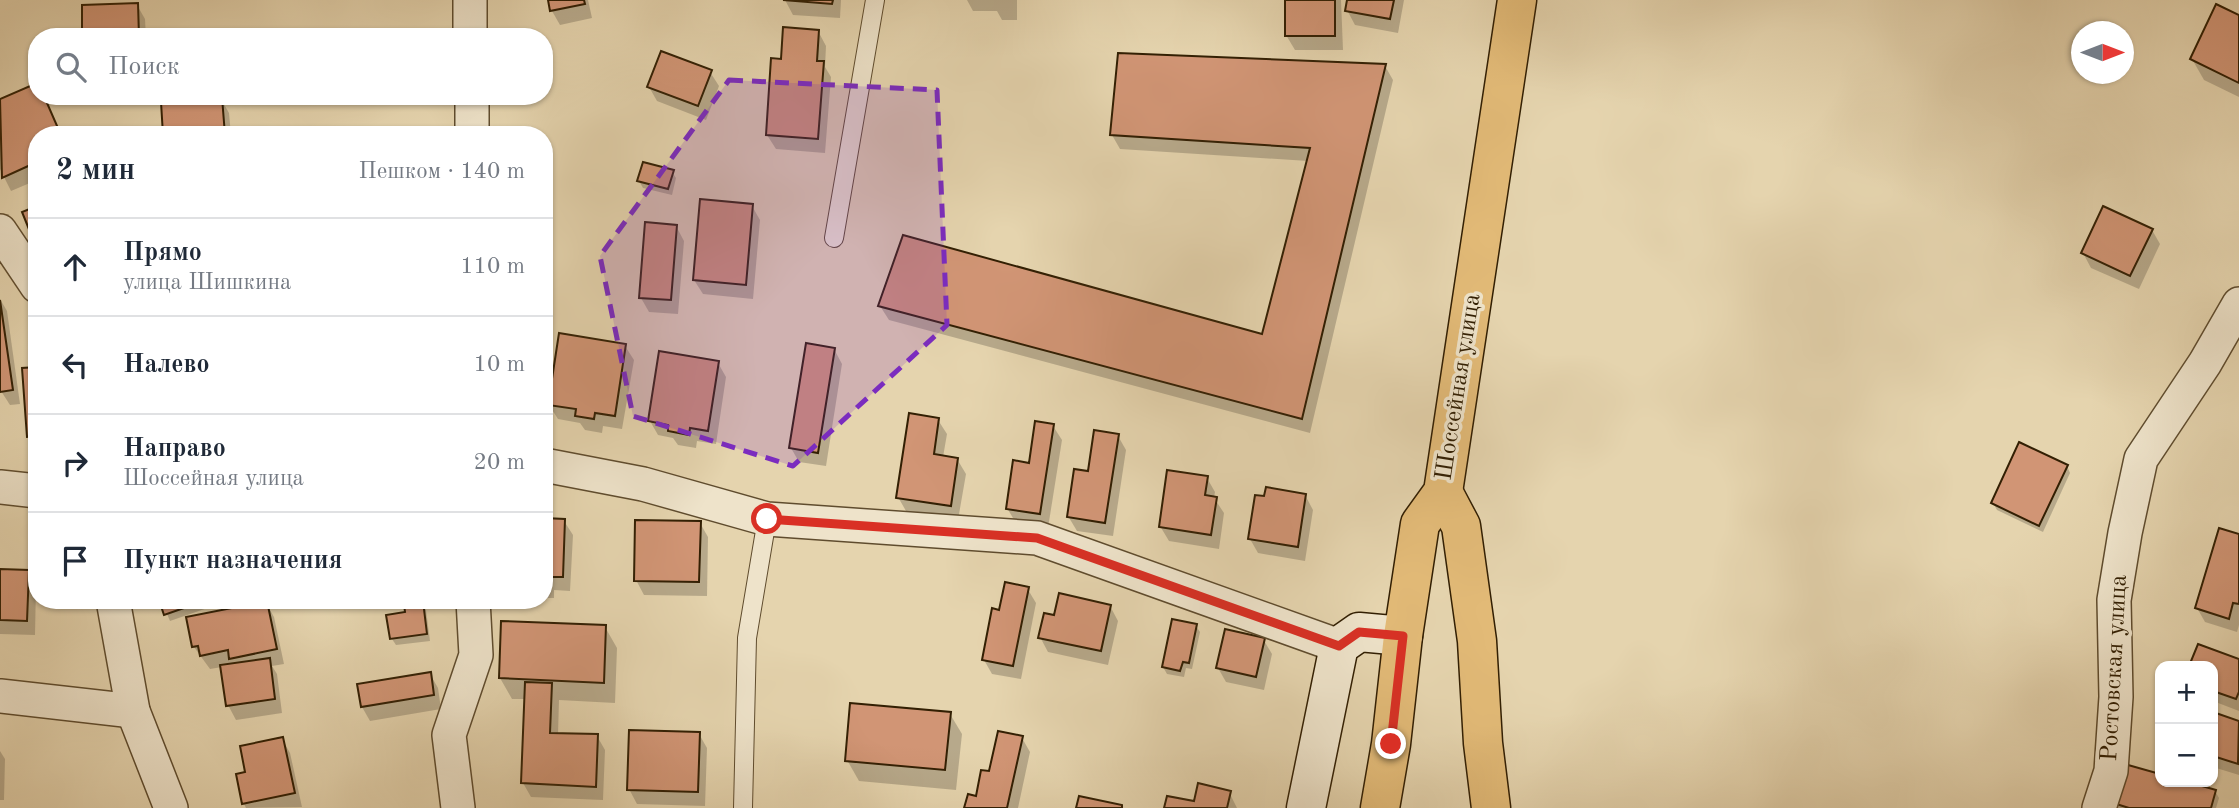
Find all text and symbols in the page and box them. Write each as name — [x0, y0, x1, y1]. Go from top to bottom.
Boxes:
north arrow — [2071, 21, 2134, 84]
search box — [28, 28, 553, 105]
icon: search — [52, 48, 90, 86]
text: Поиск — [108, 54, 180, 80]
text: 2 мин — [56, 156, 135, 186]
text: Пешком · 140 m — [359, 160, 525, 183]
text: Прямо — [123, 240, 202, 266]
icon: ahead — [56, 248, 94, 286]
text: 110 m — [460, 255, 525, 278]
text: улица Шишкина — [123, 271, 291, 294]
street label: Шоссейная улица — [1432, 292, 1486, 482]
icon: left — [56, 346, 94, 384]
text: Налево — [123, 352, 210, 378]
text: 10 m — [474, 353, 525, 376]
text: Направо — [123, 436, 226, 462]
icon: right — [56, 444, 94, 482]
text: 20 m — [474, 451, 525, 474]
text: Шоссейная улица — [123, 467, 304, 490]
route start — [751, 503, 782, 534]
icon: arrive — [56, 542, 94, 580]
text: Пункт назначения — [123, 548, 342, 574]
street label: Ростовская улица — [2098, 574, 2132, 762]
map controls — [2155, 661, 2218, 787]
button: + — [2155, 661, 2218, 724]
button: − — [2155, 724, 2218, 787]
route end — [1375, 728, 1406, 759]

